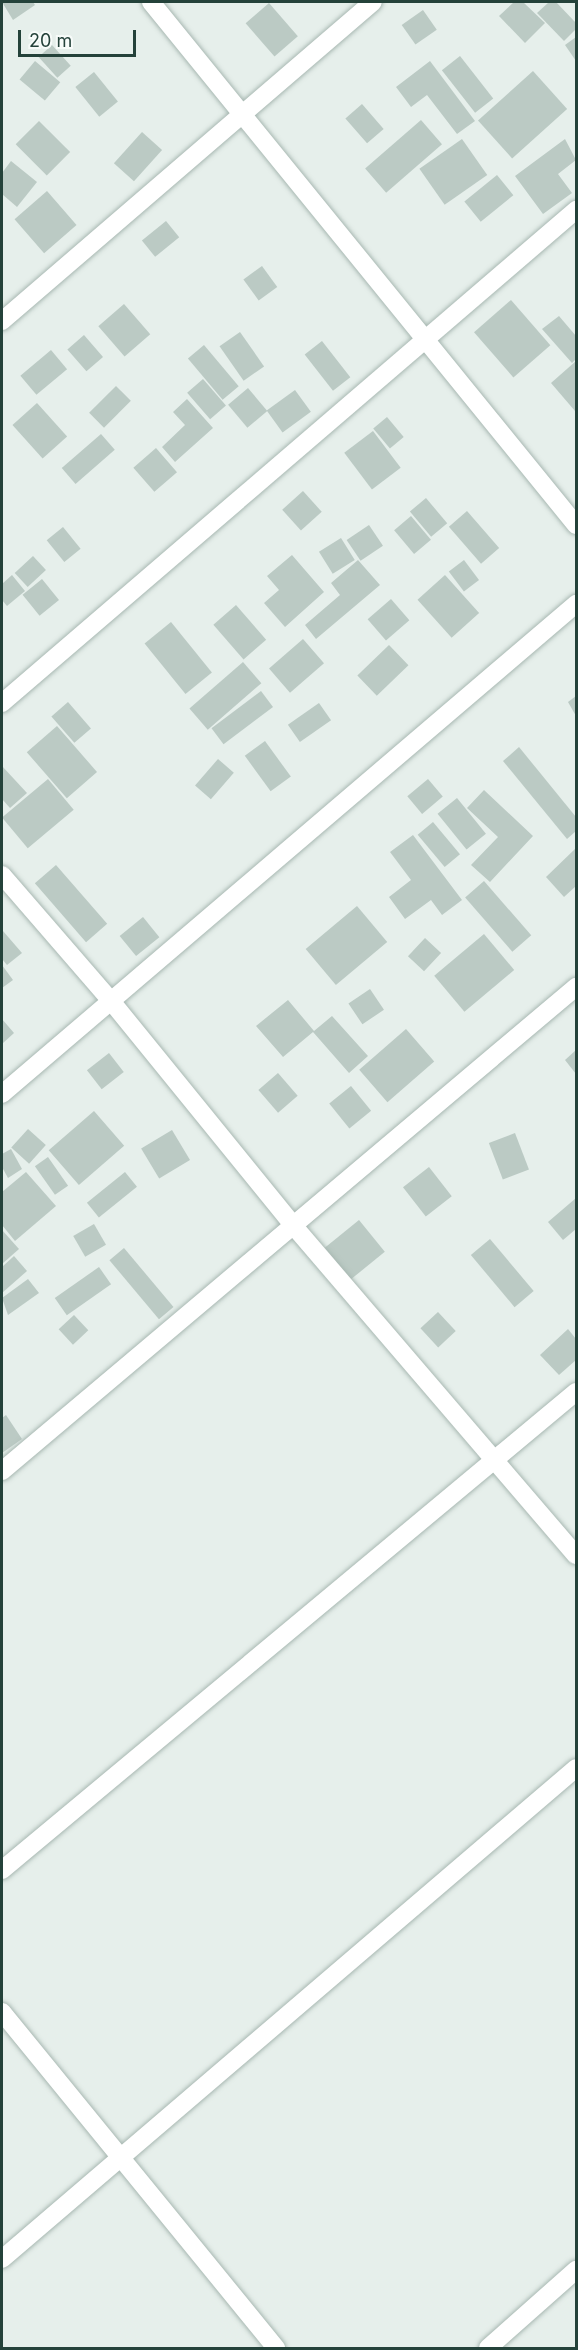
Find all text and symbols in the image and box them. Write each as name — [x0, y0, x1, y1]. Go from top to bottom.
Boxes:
scale bar — [21, 18, 140, 56]
text: 20 m — [29, 30, 72, 51]

